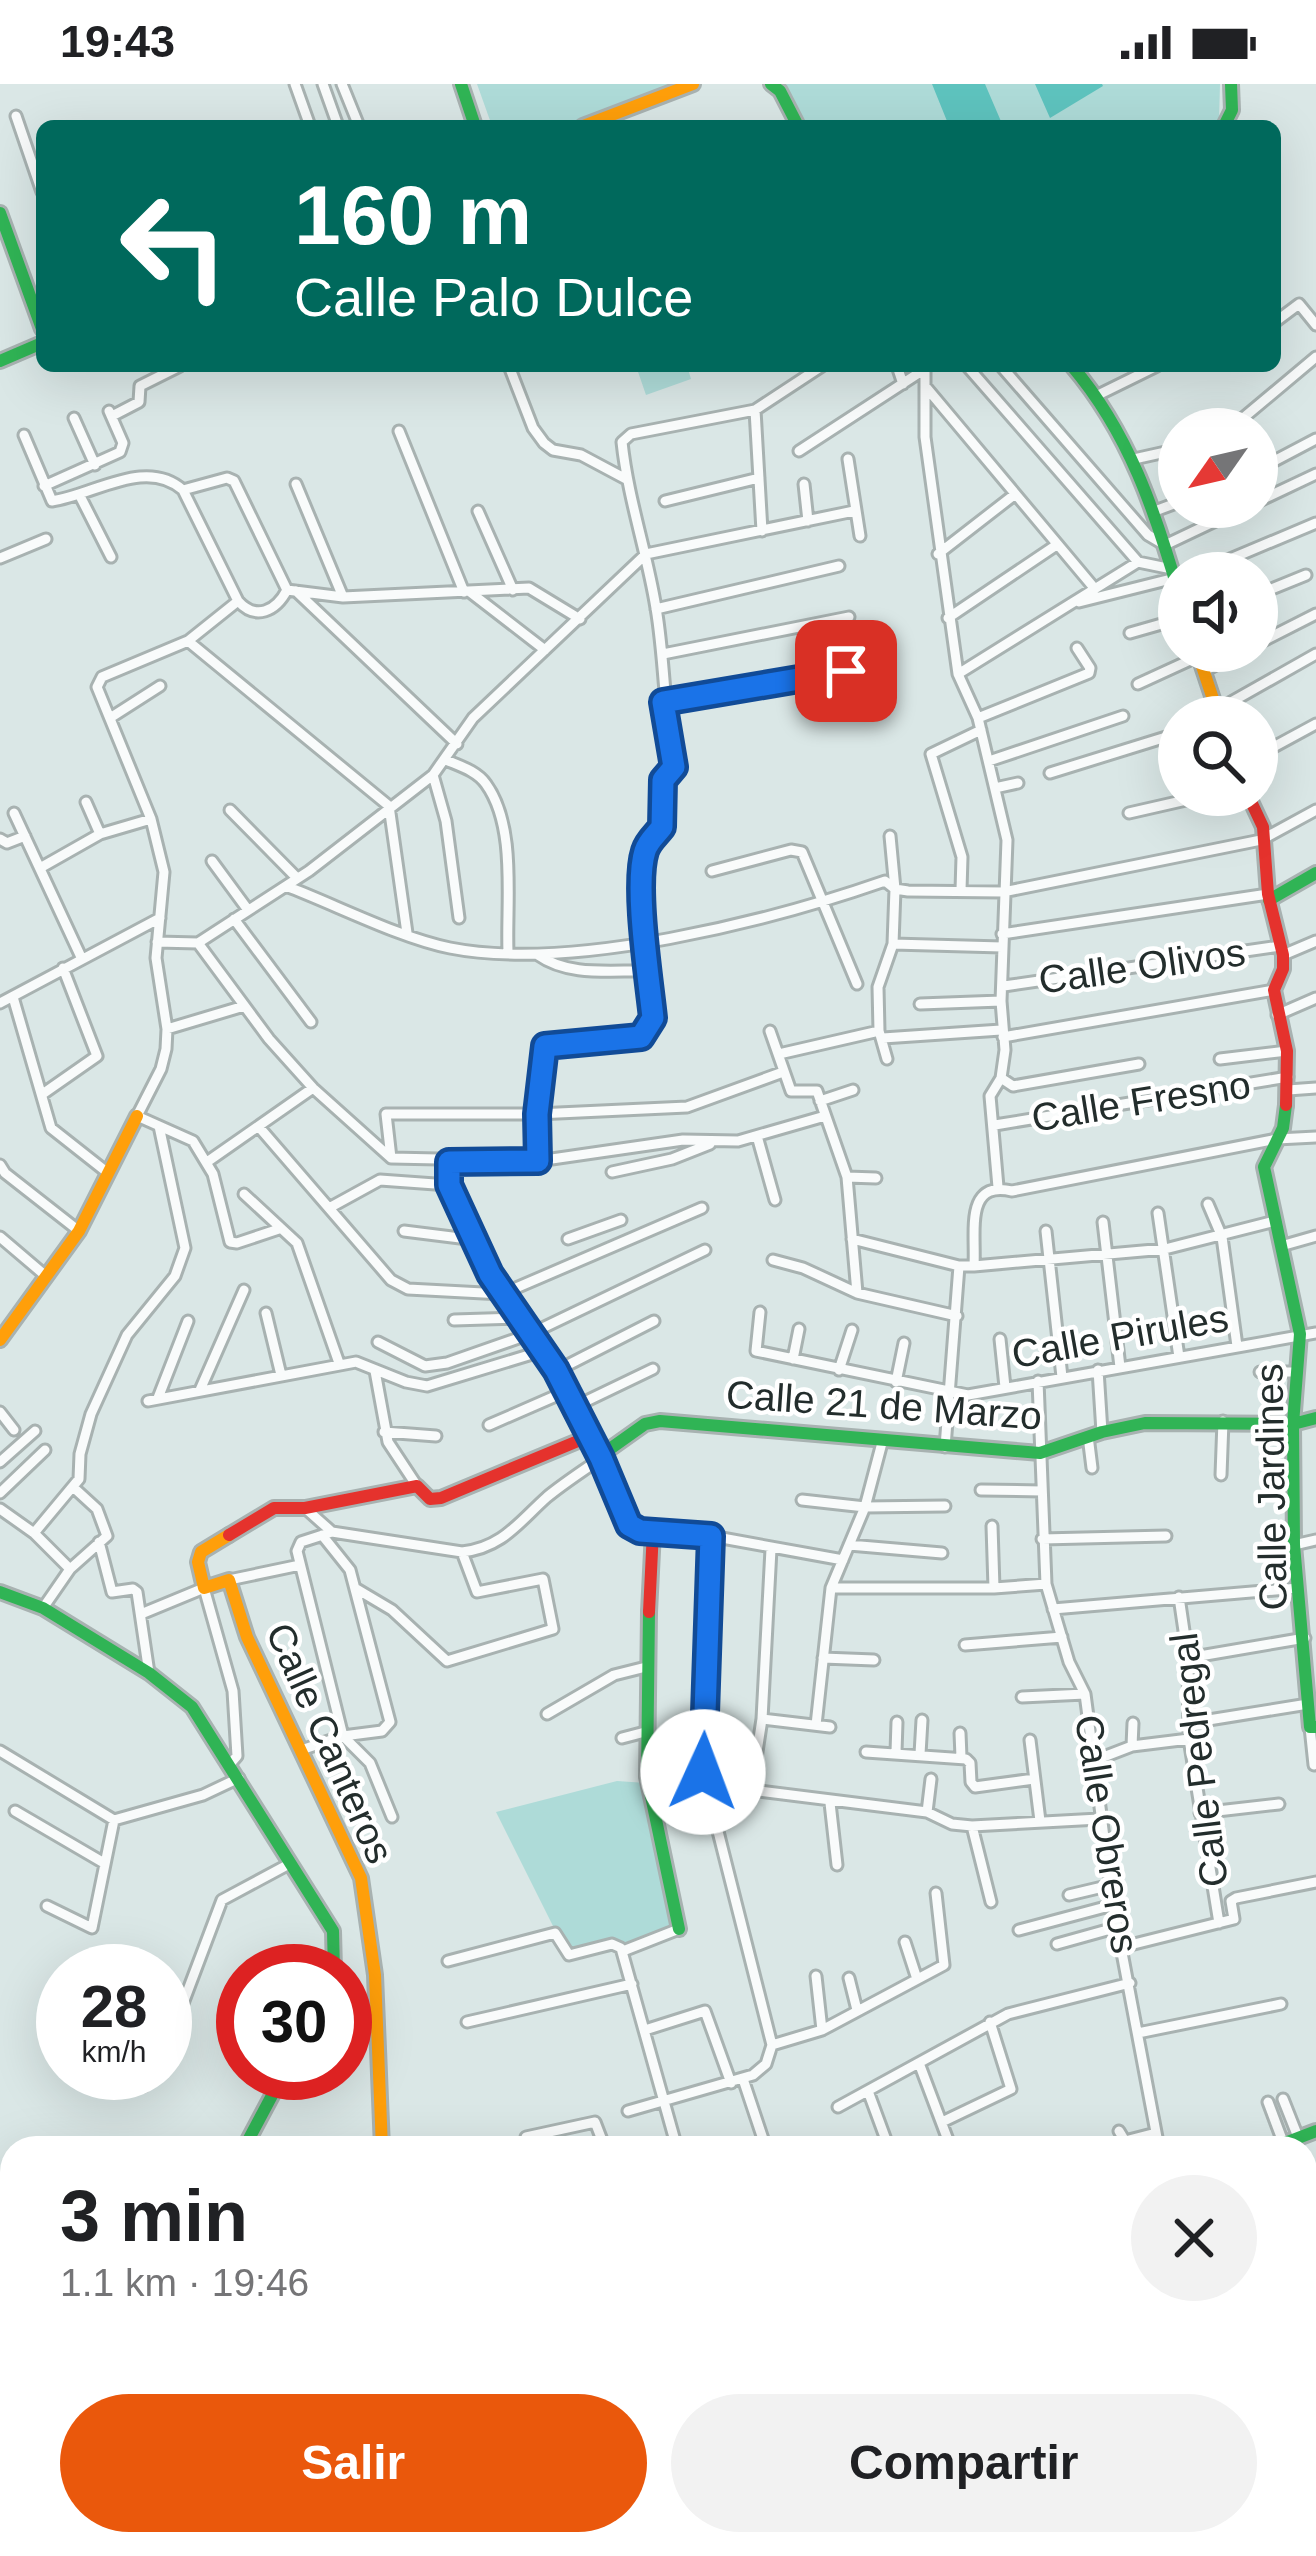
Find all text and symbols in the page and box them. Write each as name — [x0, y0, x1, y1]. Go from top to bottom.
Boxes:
text: 19:43 — [60, 16, 175, 67]
icon: left — [96, 168, 252, 324]
text: 160 m — [294, 168, 532, 262]
text: Calle Palo Dulce — [294, 267, 693, 327]
north arrow — [1158, 408, 1278, 528]
map controls — [1158, 408, 1278, 816]
button: sound — [1158, 552, 1278, 672]
pin — [795, 620, 897, 722]
icon: arrive — [813, 638, 879, 704]
button: search — [1158, 696, 1278, 816]
street label: Calle Olivos — [1036, 930, 1248, 1002]
street label: Calle Fresno — [1028, 1062, 1254, 1140]
street label: Calle Pirules — [1008, 1296, 1232, 1376]
street label: Calle Jardines — [1247, 1363, 1295, 1611]
street label: Calle 21 de Marzo — [725, 1373, 1043, 1437]
street label: Calle Canteros — [258, 1616, 402, 1870]
street label: Calle Pedregal — [1162, 1630, 1236, 1890]
position arrow — [640, 1709, 766, 1835]
street label: Calle Obreros — [1067, 1712, 1147, 1956]
speed limit sign: 30 — [216, 1944, 372, 2100]
text: 28 — [81, 1973, 147, 2040]
text: km/h — [81, 2035, 147, 2068]
button: close — [1131, 2175, 1257, 2301]
text: 3 min — [60, 2176, 248, 2256]
text: 1.1 km · 19:46 — [60, 2261, 309, 2304]
button: Salir — [60, 2394, 647, 2532]
button: Compartir — [671, 2394, 1257, 2532]

